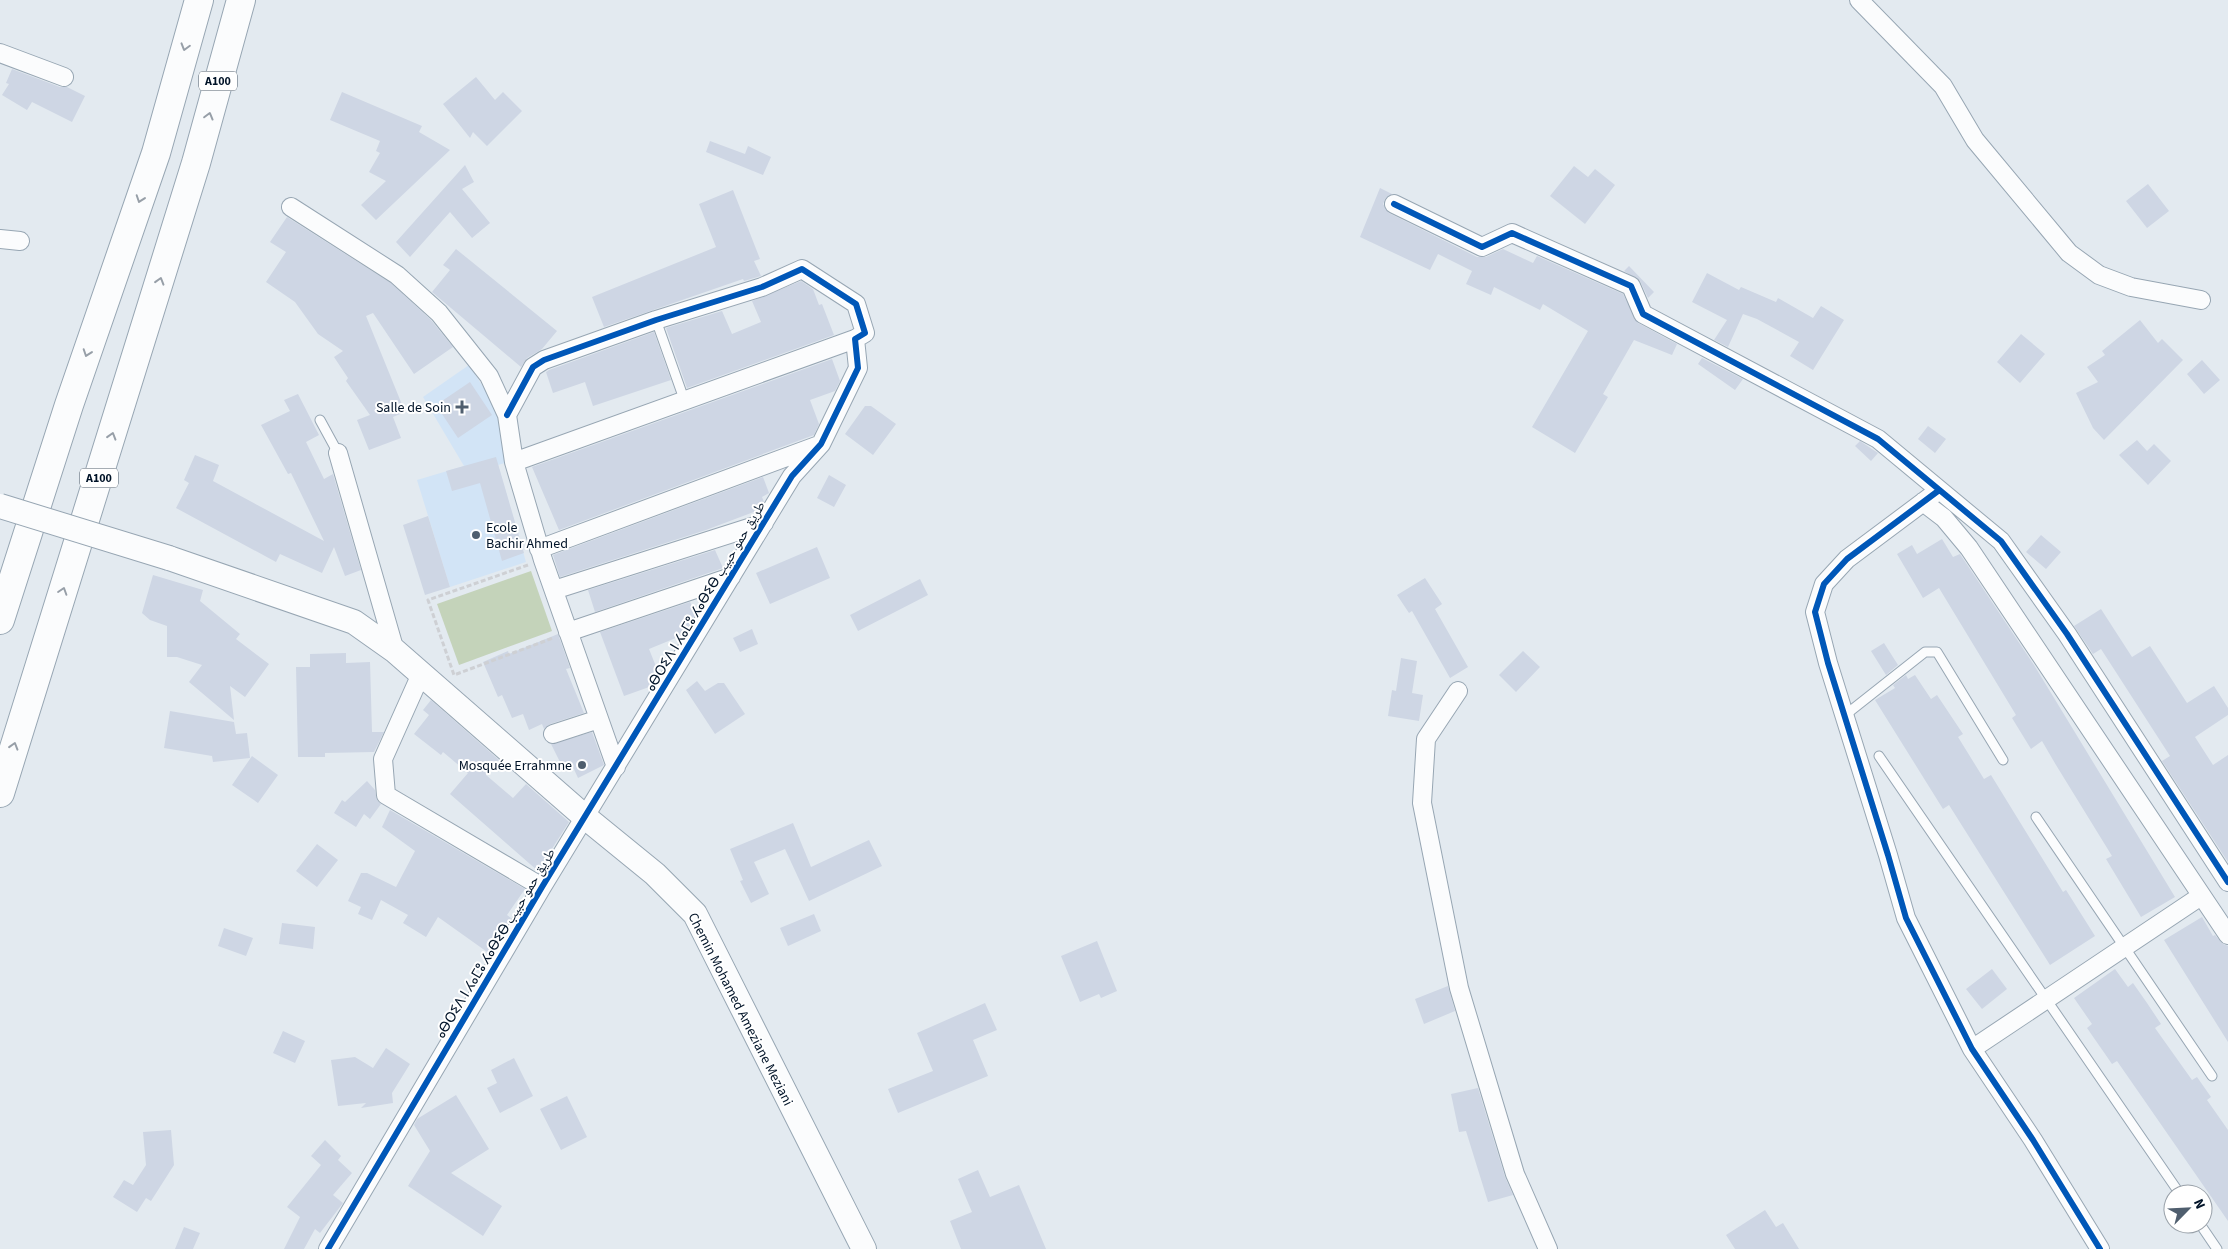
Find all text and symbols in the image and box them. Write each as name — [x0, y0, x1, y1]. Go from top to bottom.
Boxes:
one-way arrow — [181, 42, 191, 50]
road number: A100 — [199, 72, 237, 90]
one-way arrow — [203, 112, 213, 121]
one-way arrow — [136, 194, 146, 203]
one-way arrow — [154, 277, 164, 286]
one-way arrow — [83, 348, 93, 356]
place label: Salle de Soin — [376, 398, 451, 418]
marker: Salle de Soin — [455, 400, 469, 414]
one-way arrow — [106, 433, 116, 441]
road number: A100 — [80, 468, 118, 488]
street label: ⴰⴱⵔⵉⴷ ⵏ ⵃⴰⵎⵓ ⵃⴰⴱⵉⴱ طريق حمو حبيب — [641, 498, 771, 695]
place label: Ecole Bachir Ahmed — [486, 518, 568, 554]
marker: Ecole Bachir Ahmed — [470, 529, 482, 541]
one-way arrow — [58, 588, 68, 596]
one-way arrow — [9, 743, 19, 751]
place label: Mosquée Errahmne — [459, 756, 572, 776]
marker: Mosquée Errahmne — [576, 759, 588, 771]
street label: ⴰⴱⵔⵉⴷ ⵏ ⵃⴰⵎⵓ ⵃⴰⴱⵉⴱ طريق حمو حبيب — [431, 845, 561, 1042]
street label: Chemin Mohamed Ameziane Meziani — [683, 909, 798, 1109]
north arrow — [2163, 1184, 2213, 1234]
text: N — [2188, 1196, 2210, 1212]

